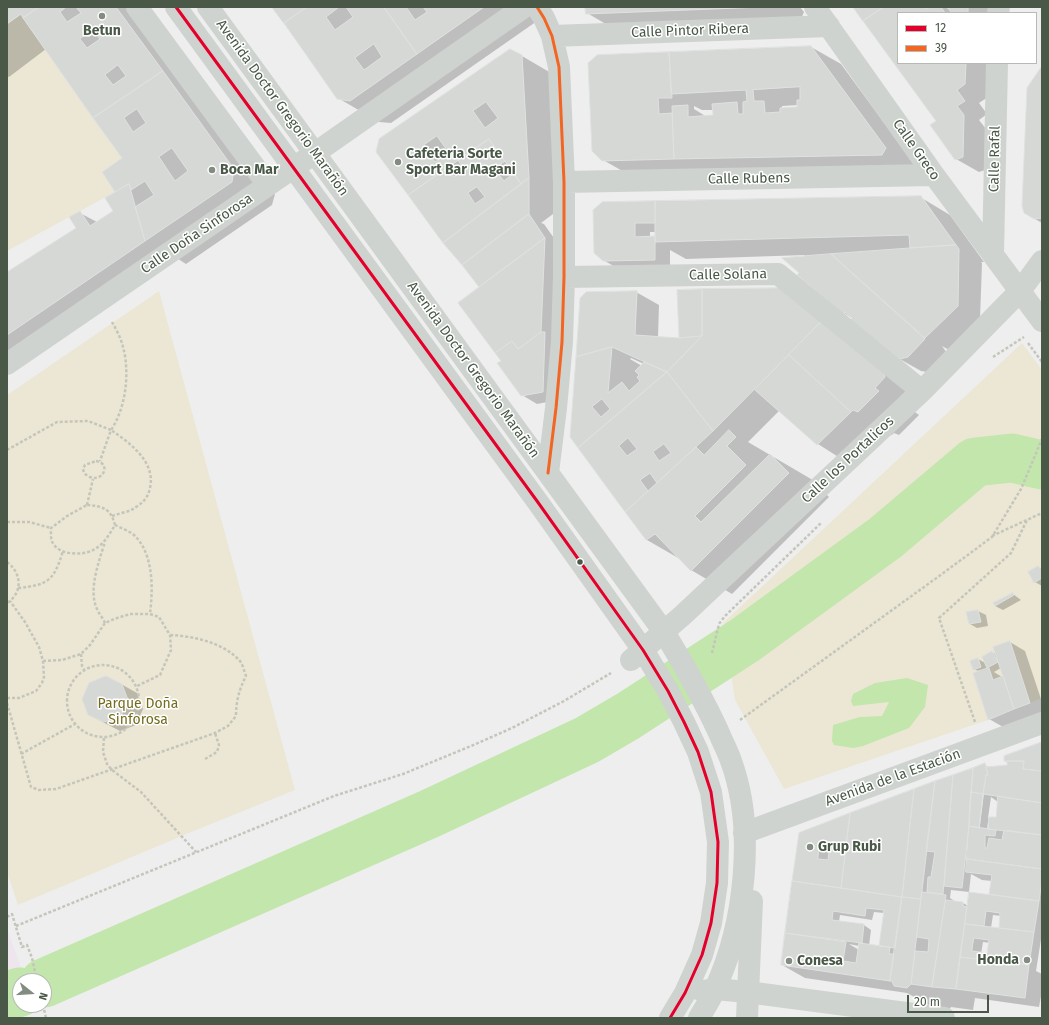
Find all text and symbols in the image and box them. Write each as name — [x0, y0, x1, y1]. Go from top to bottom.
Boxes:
marker: Betun — [97, 11, 107, 21]
legend — [897, 12, 1037, 64]
street label: Avenida Doctor Gregorio Marañón — [212, 17, 352, 199]
street label: Calle Pintor Ribera — [631, 21, 749, 41]
text: 12 — [935, 21, 946, 35]
place label: Betun — [83, 23, 121, 39]
text: 39 — [935, 41, 947, 55]
street label: Calle Greco — [889, 116, 943, 184]
street label: Calle Rafal — [986, 126, 1004, 192]
place label: Cafeteria Sorte Sport Bar Magani — [406, 146, 516, 178]
marker: Cafeteria Sorte Sport Bar Magani — [393, 157, 403, 167]
place label: Boca Mar — [220, 162, 279, 178]
marker: Boca Mar — [207, 165, 217, 175]
street label: Calle Rubens — [708, 170, 790, 188]
street label: Calle Doña Sinforosa — [138, 190, 256, 278]
street label: Calle Solana — [689, 266, 767, 284]
street label: Avenida Doctor Gregorio Marañón — [403, 279, 543, 461]
street label: Calle los Portalicos — [798, 413, 898, 507]
unlabelled marker — [575, 557, 585, 567]
park label: Parque Doña Sinforosa — [98, 696, 178, 728]
street label: Avenida de la Estación — [823, 746, 963, 810]
place label: Grup Rubi — [818, 839, 881, 855]
marker: Grup Rubi — [805, 842, 815, 852]
place label: Honda — [977, 952, 1019, 968]
place label: Conesa — [797, 953, 843, 969]
marker: Honda — [1022, 955, 1032, 965]
marker: Conesa — [784, 956, 794, 966]
north arrow — [12, 973, 52, 1013]
scale bar — [909, 987, 991, 1013]
text: N — [36, 991, 50, 1002]
text: 20 m — [914, 995, 940, 1009]

